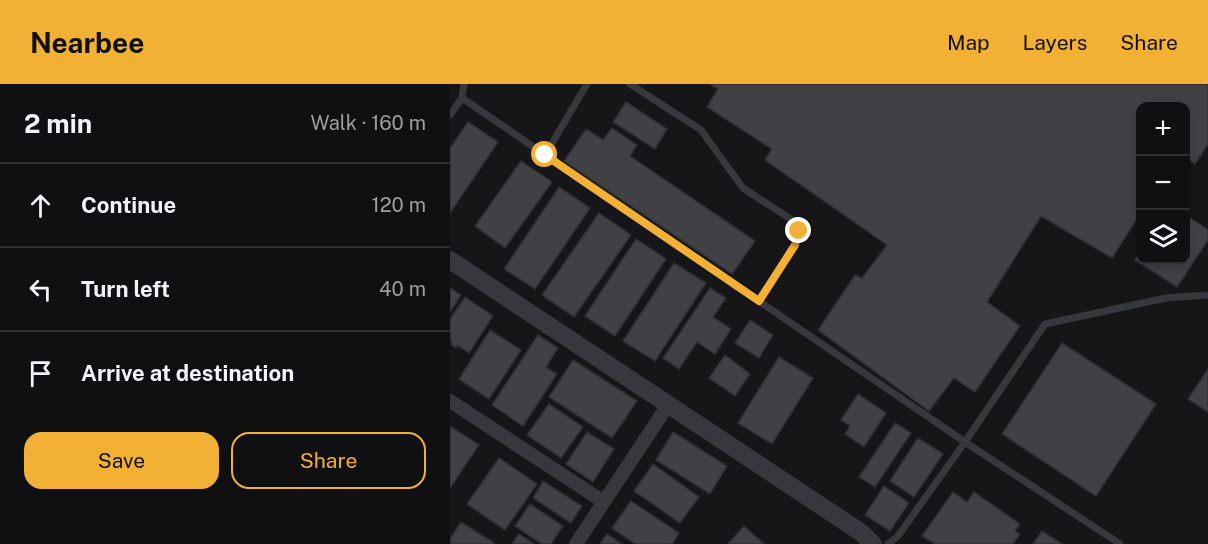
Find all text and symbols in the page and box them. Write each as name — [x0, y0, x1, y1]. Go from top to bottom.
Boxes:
text: Nearbee — [30, 26, 144, 59]
text: Map — [947, 30, 990, 55]
text: Layers — [1023, 30, 1087, 55]
text: Share — [1120, 30, 1178, 55]
map controls — [1136, 102, 1190, 264]
button: + — [1136, 102, 1190, 156]
text: 2 min — [24, 108, 92, 139]
text: Walk · 160 m — [311, 111, 426, 135]
route start — [531, 141, 557, 167]
button: − — [1136, 156, 1190, 210]
icon: ahead — [24, 189, 57, 222]
text: Continue — [81, 192, 176, 218]
text: 120 m — [372, 193, 426, 217]
button: layers — [1136, 210, 1190, 264]
route end — [785, 217, 811, 243]
icon: left — [24, 273, 57, 306]
text: Turn left — [81, 276, 170, 302]
text: 40 m — [379, 277, 426, 301]
icon: arrive — [24, 357, 57, 390]
text: Arrive at destination — [81, 360, 294, 386]
button: Save — [24, 432, 219, 489]
button: Share — [231, 432, 426, 489]

